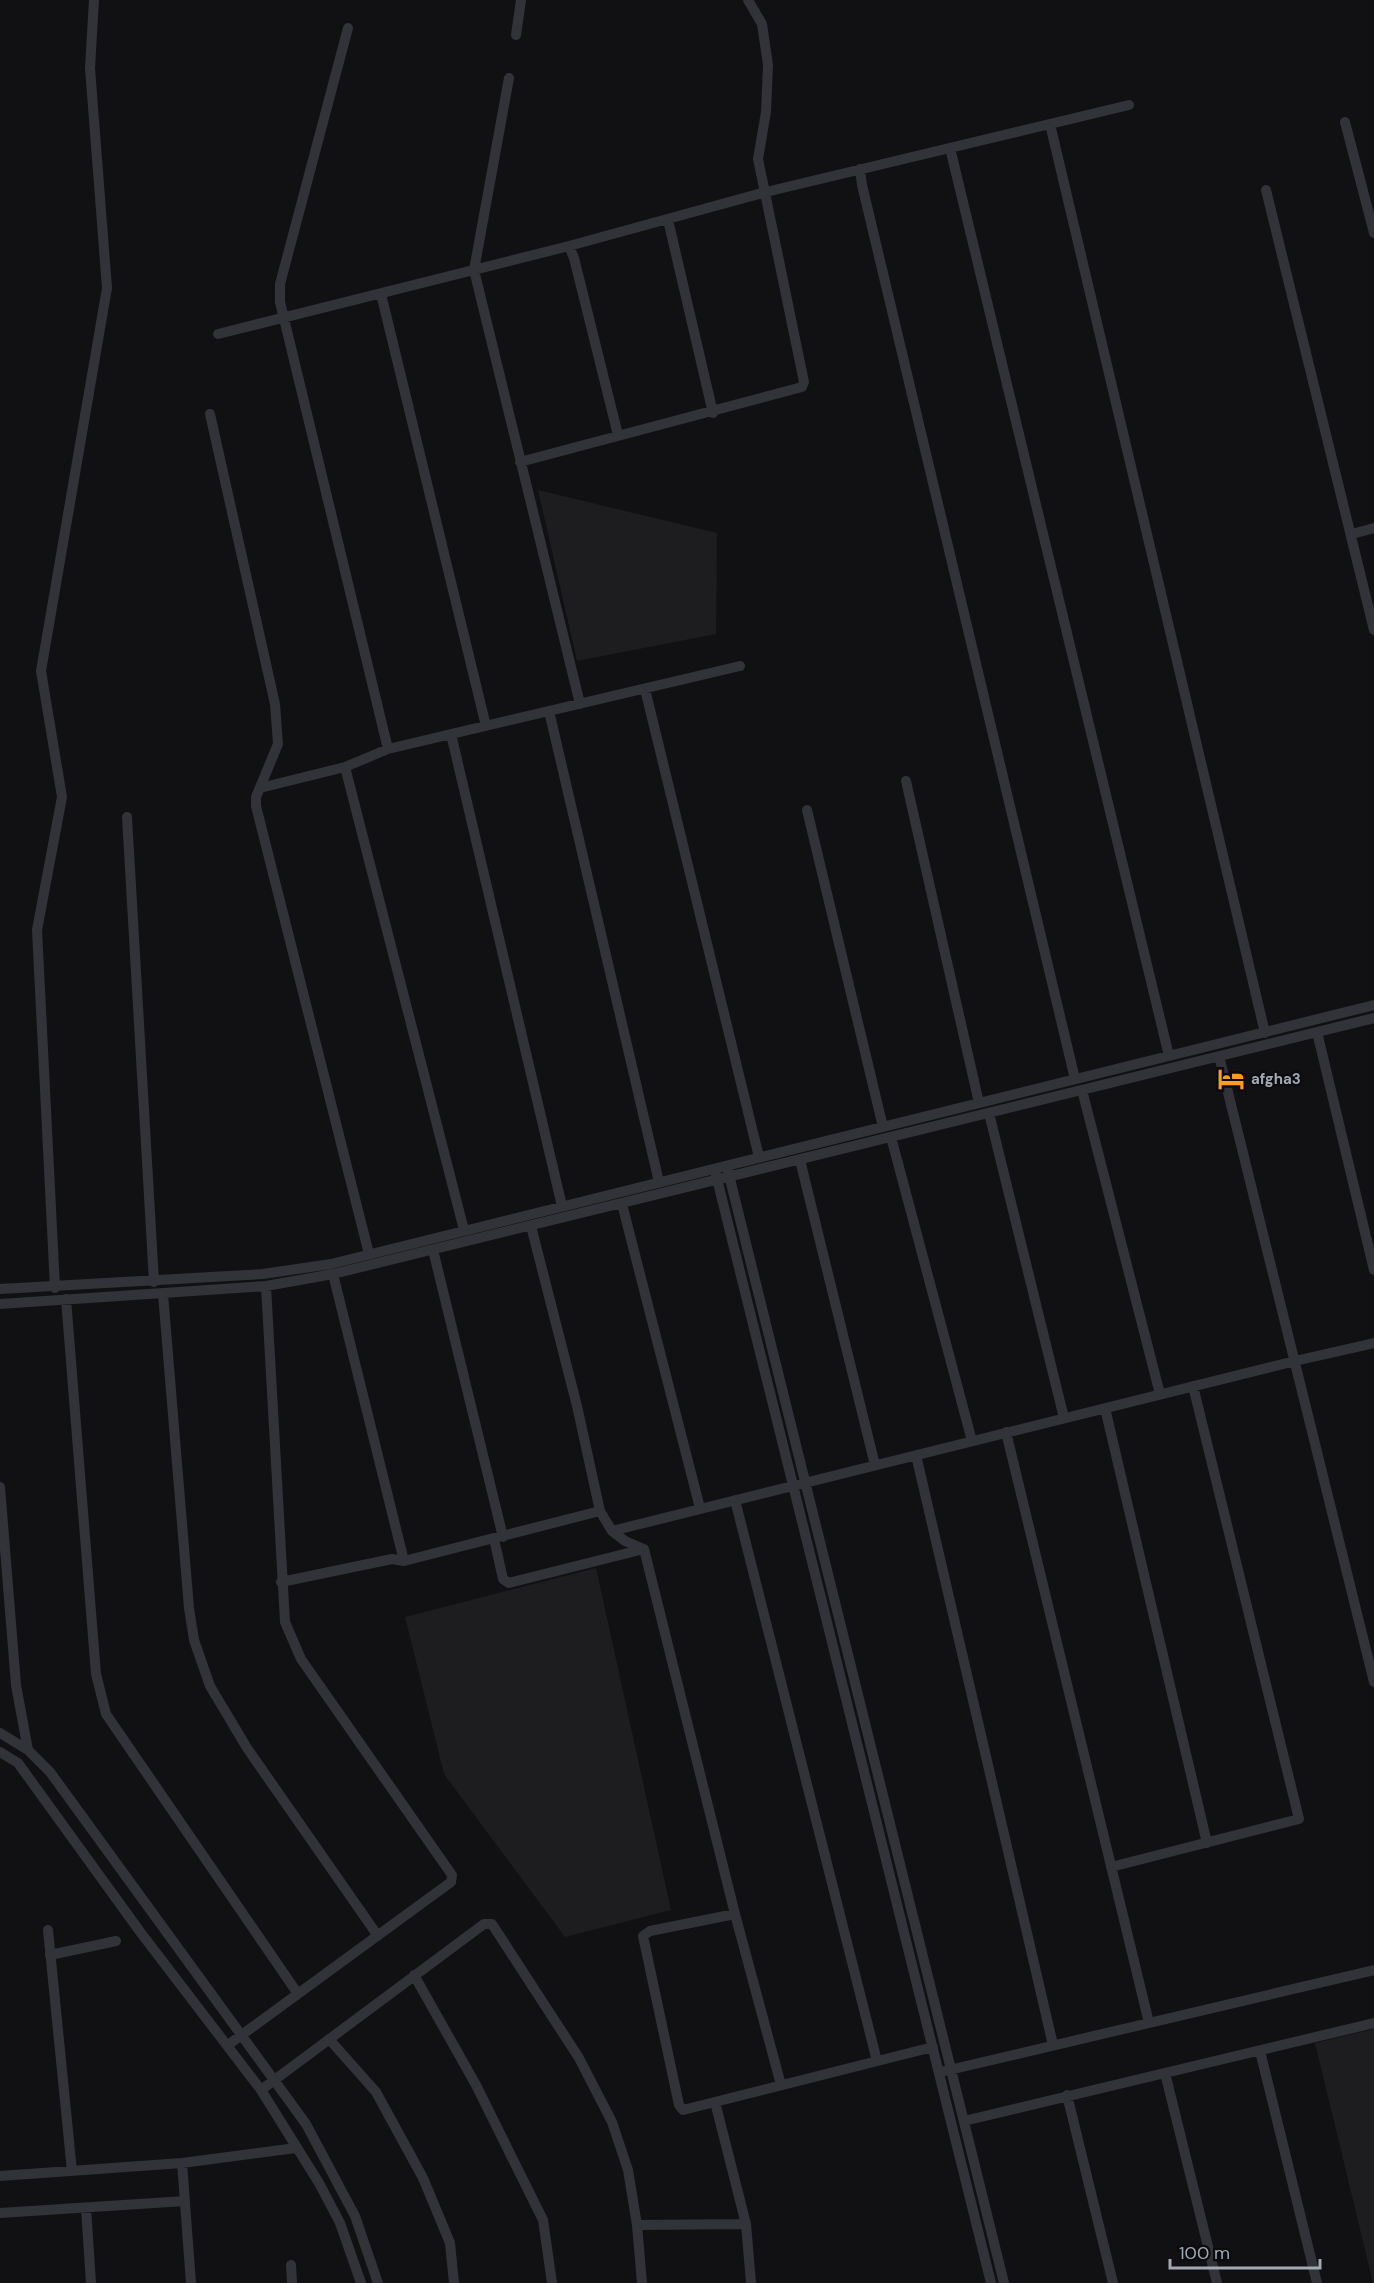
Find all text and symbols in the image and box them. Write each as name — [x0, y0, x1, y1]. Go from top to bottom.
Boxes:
hotel icon: afgha3 — [1216, 1064, 1246, 1094]
place label: afgha3 — [1251, 1069, 1301, 1089]
scale bar — [1170, 2232, 1320, 2270]
text: 100 m — [1179, 2241, 1230, 2265]

